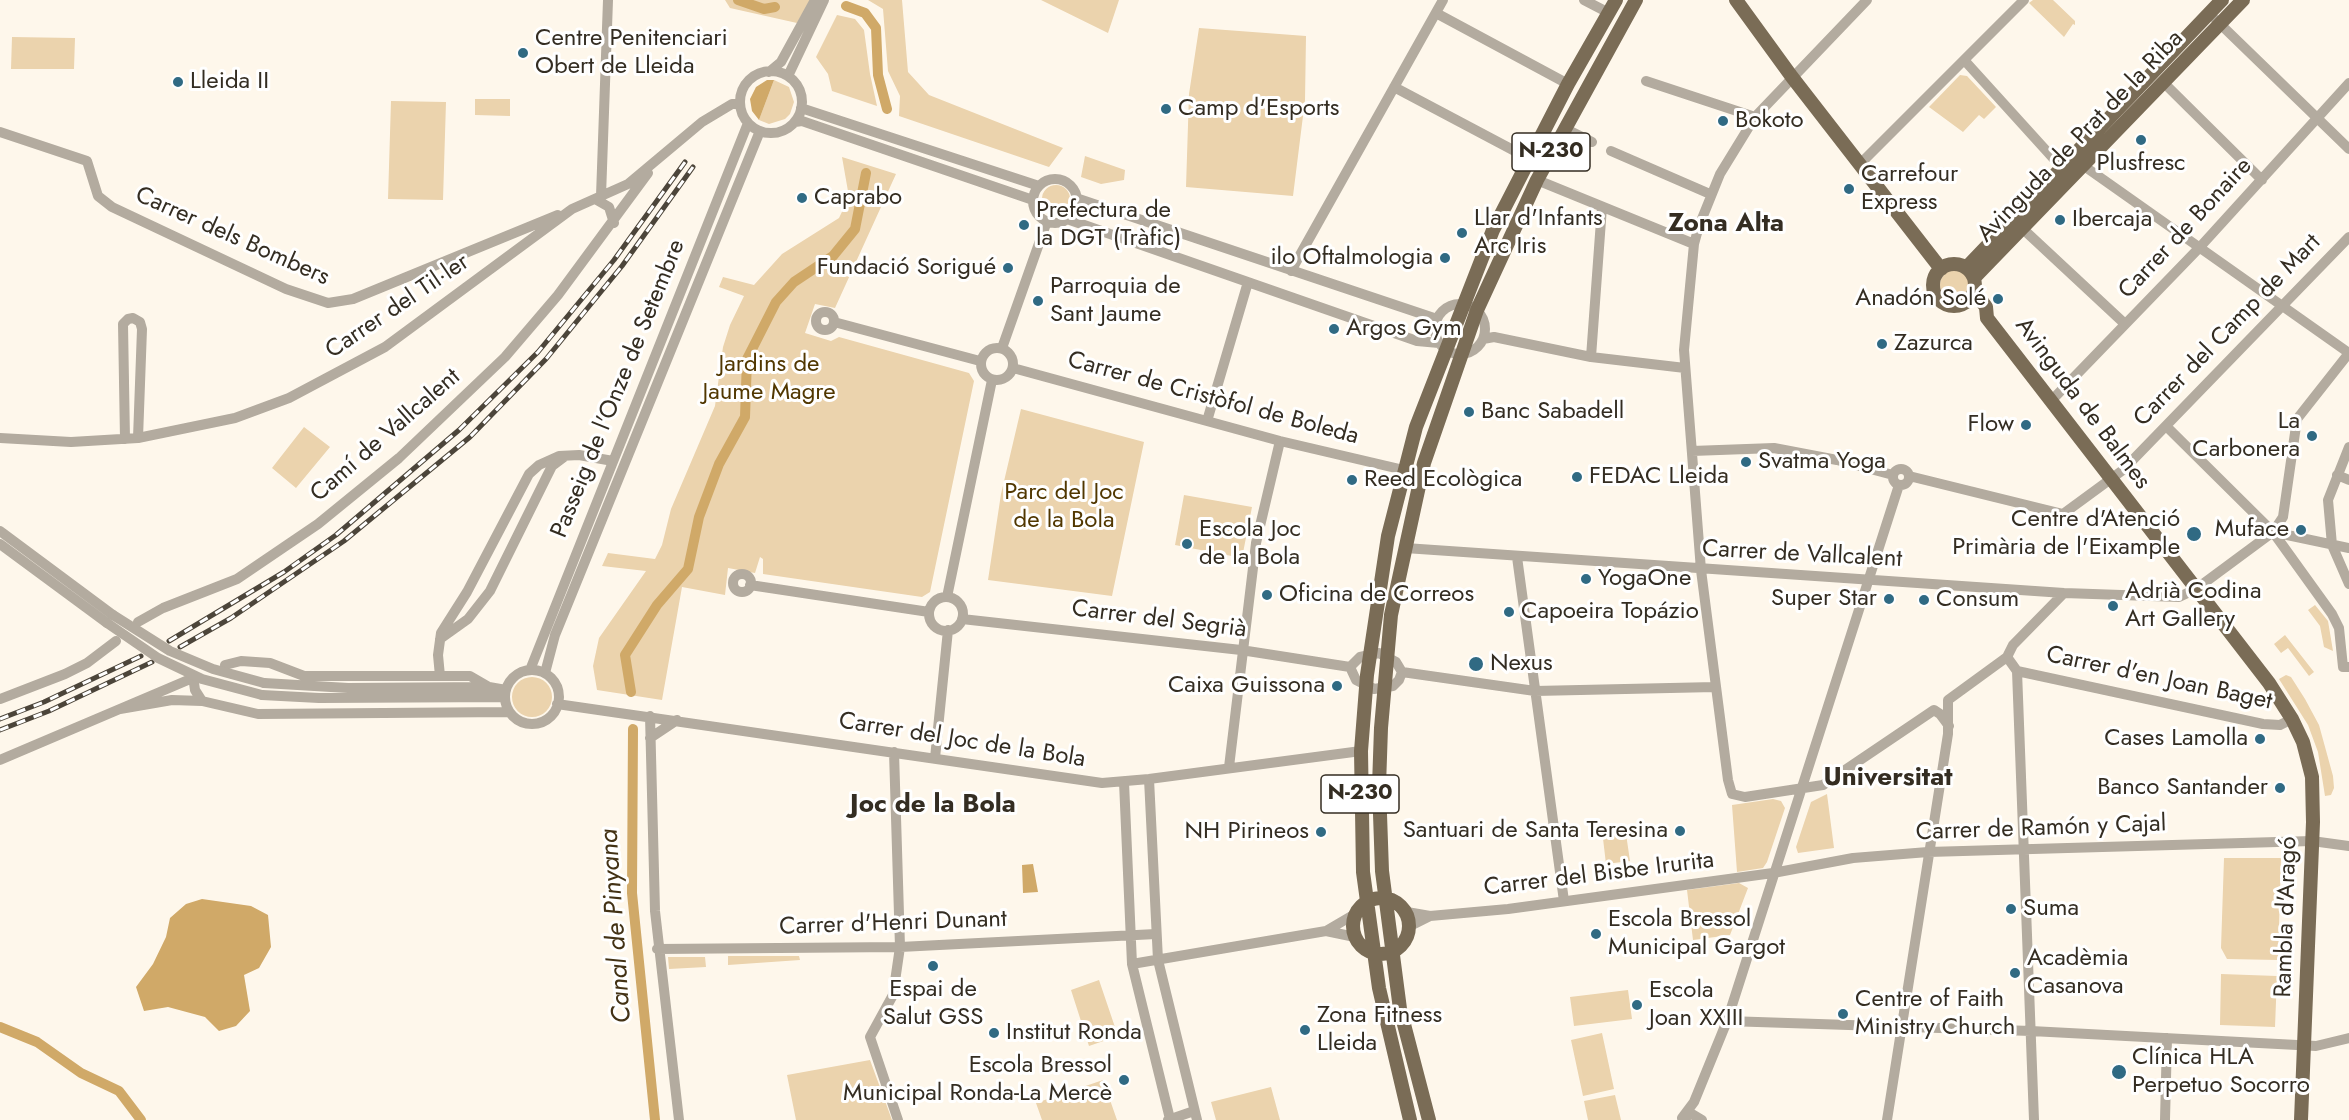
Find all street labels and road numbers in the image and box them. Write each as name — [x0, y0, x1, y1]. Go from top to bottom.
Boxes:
street label: Avinguda de Prat de la Riba — [1972, 25, 2190, 249]
road number: N-230 — [1512, 133, 1590, 171]
street label: Carrer de Bonaire — [2113, 153, 2259, 305]
street label: Carrer dels Bombers — [130, 181, 334, 293]
street label: Carrer del Camp de Mart — [2129, 229, 2327, 433]
street label: Passeig de l'Onze de Setembre — [546, 236, 692, 542]
street label: Carrer del Til·ler — [321, 248, 475, 366]
street label: Avinguda de Balmes — [2008, 313, 2156, 495]
street label: Carrer de Cristòfol de Boleda — [1064, 346, 1362, 452]
street label: Camí de Vallcalent — [305, 363, 467, 509]
street label: Carrer de Vallcalent — [1701, 535, 1903, 575]
street label: Carrer del Segrià — [1070, 595, 1248, 645]
street label: Carrer d'en Joan Baget — [2043, 641, 2275, 717]
street label: Carrer del Joc de la Bola — [837, 707, 1087, 775]
road number: N-230 — [1321, 775, 1399, 813]
street label: Carrer de Ramón y Cajal — [1915, 810, 2167, 848]
street label: Rambla d'Aragó — [2270, 836, 2304, 998]
street label: Carrer del Bisbe Irurita — [1482, 847, 1716, 903]
street label: Carrer d'Henri Dunant — [779, 906, 1007, 942]

